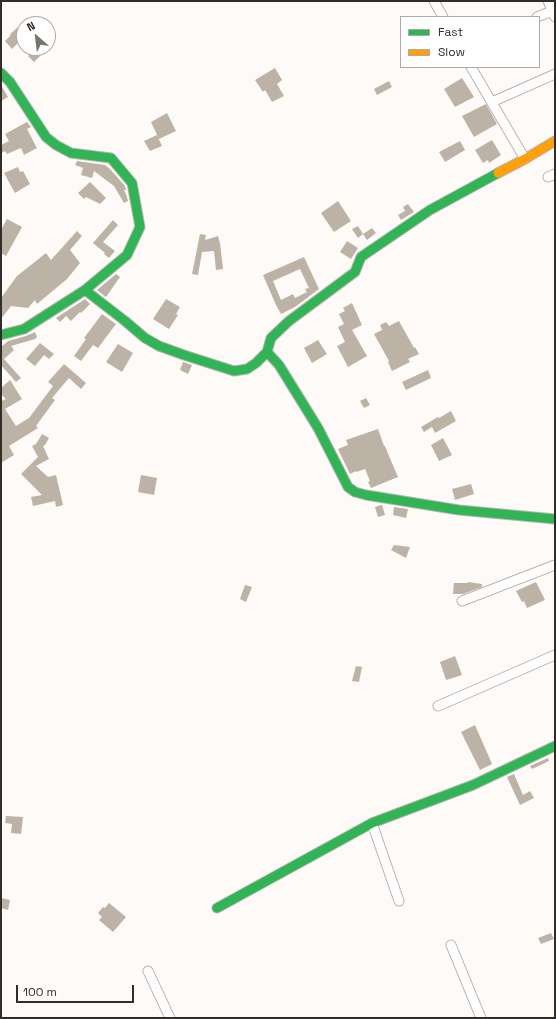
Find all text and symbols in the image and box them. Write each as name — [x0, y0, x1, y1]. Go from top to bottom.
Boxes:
north arrow — [16, 16, 56, 56]
legend — [400, 16, 540, 68]
text: N — [24, 18, 37, 34]
text: Fast — [438, 24, 463, 40]
text: Slow — [438, 44, 465, 60]
scale bar — [18, 977, 136, 1003]
text: 100 m — [23, 984, 57, 1000]

